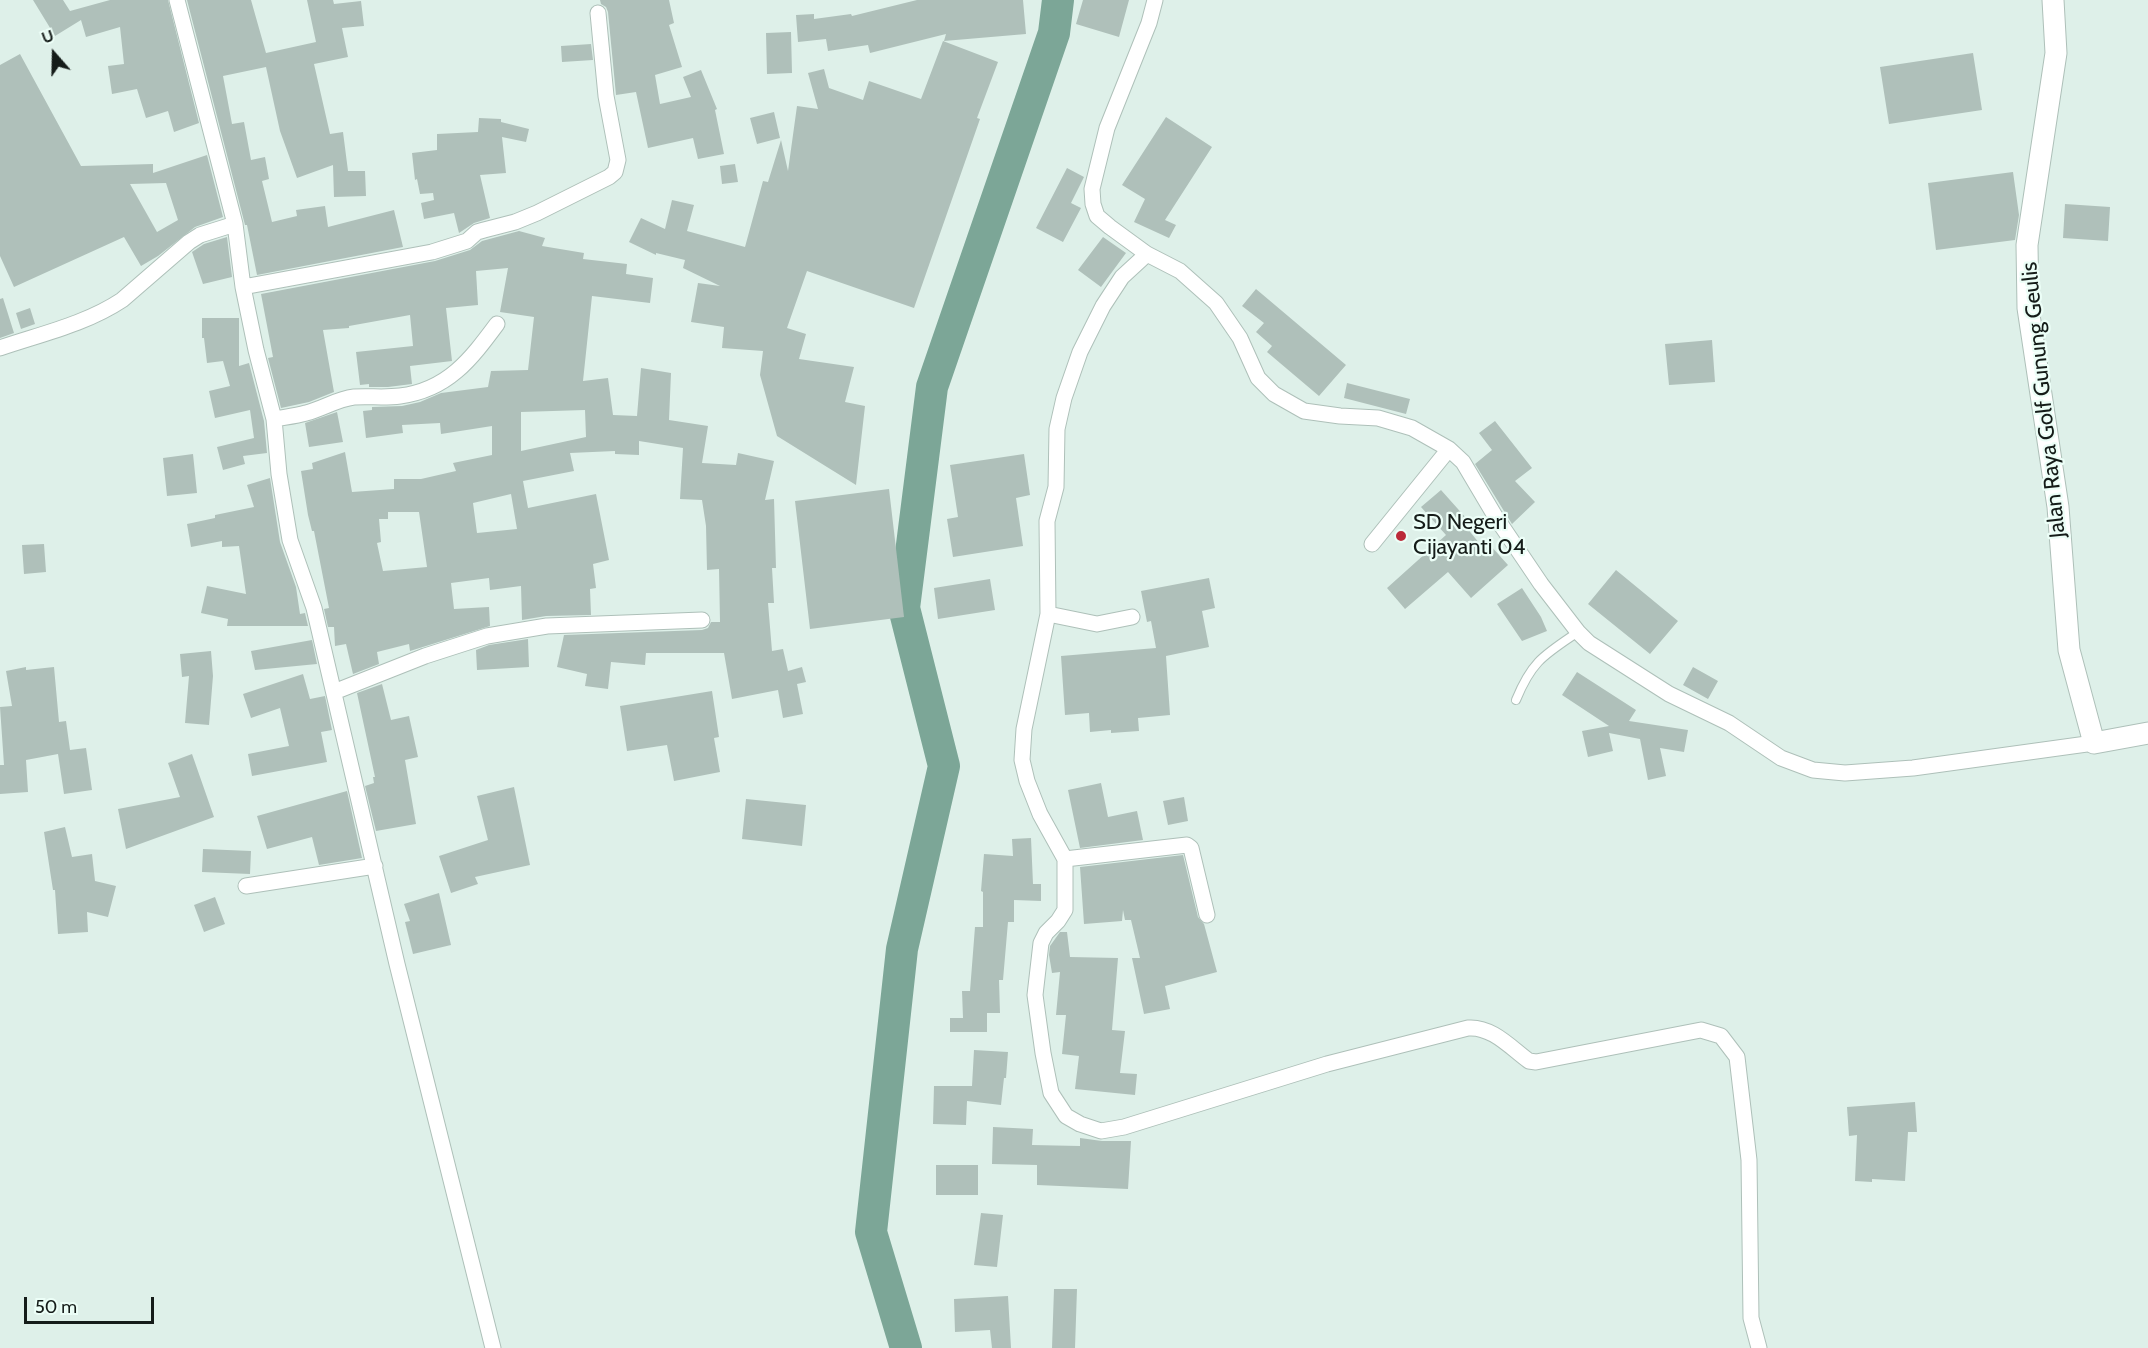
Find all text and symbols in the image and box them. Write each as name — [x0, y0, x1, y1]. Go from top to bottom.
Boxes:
north arrow — [24, 24, 84, 84]
text: U — [39, 26, 56, 48]
street label: Jalan Raya Golf Gunung Geulis — [2016, 261, 2072, 539]
place label: SD Negeri Cijayanti 04 — [1413, 510, 1525, 562]
marker: SD Negeri Cijayanti 04 — [1394, 529, 1408, 543]
scale bar — [27, 1285, 158, 1323]
text: 50 m — [35, 1296, 77, 1318]

